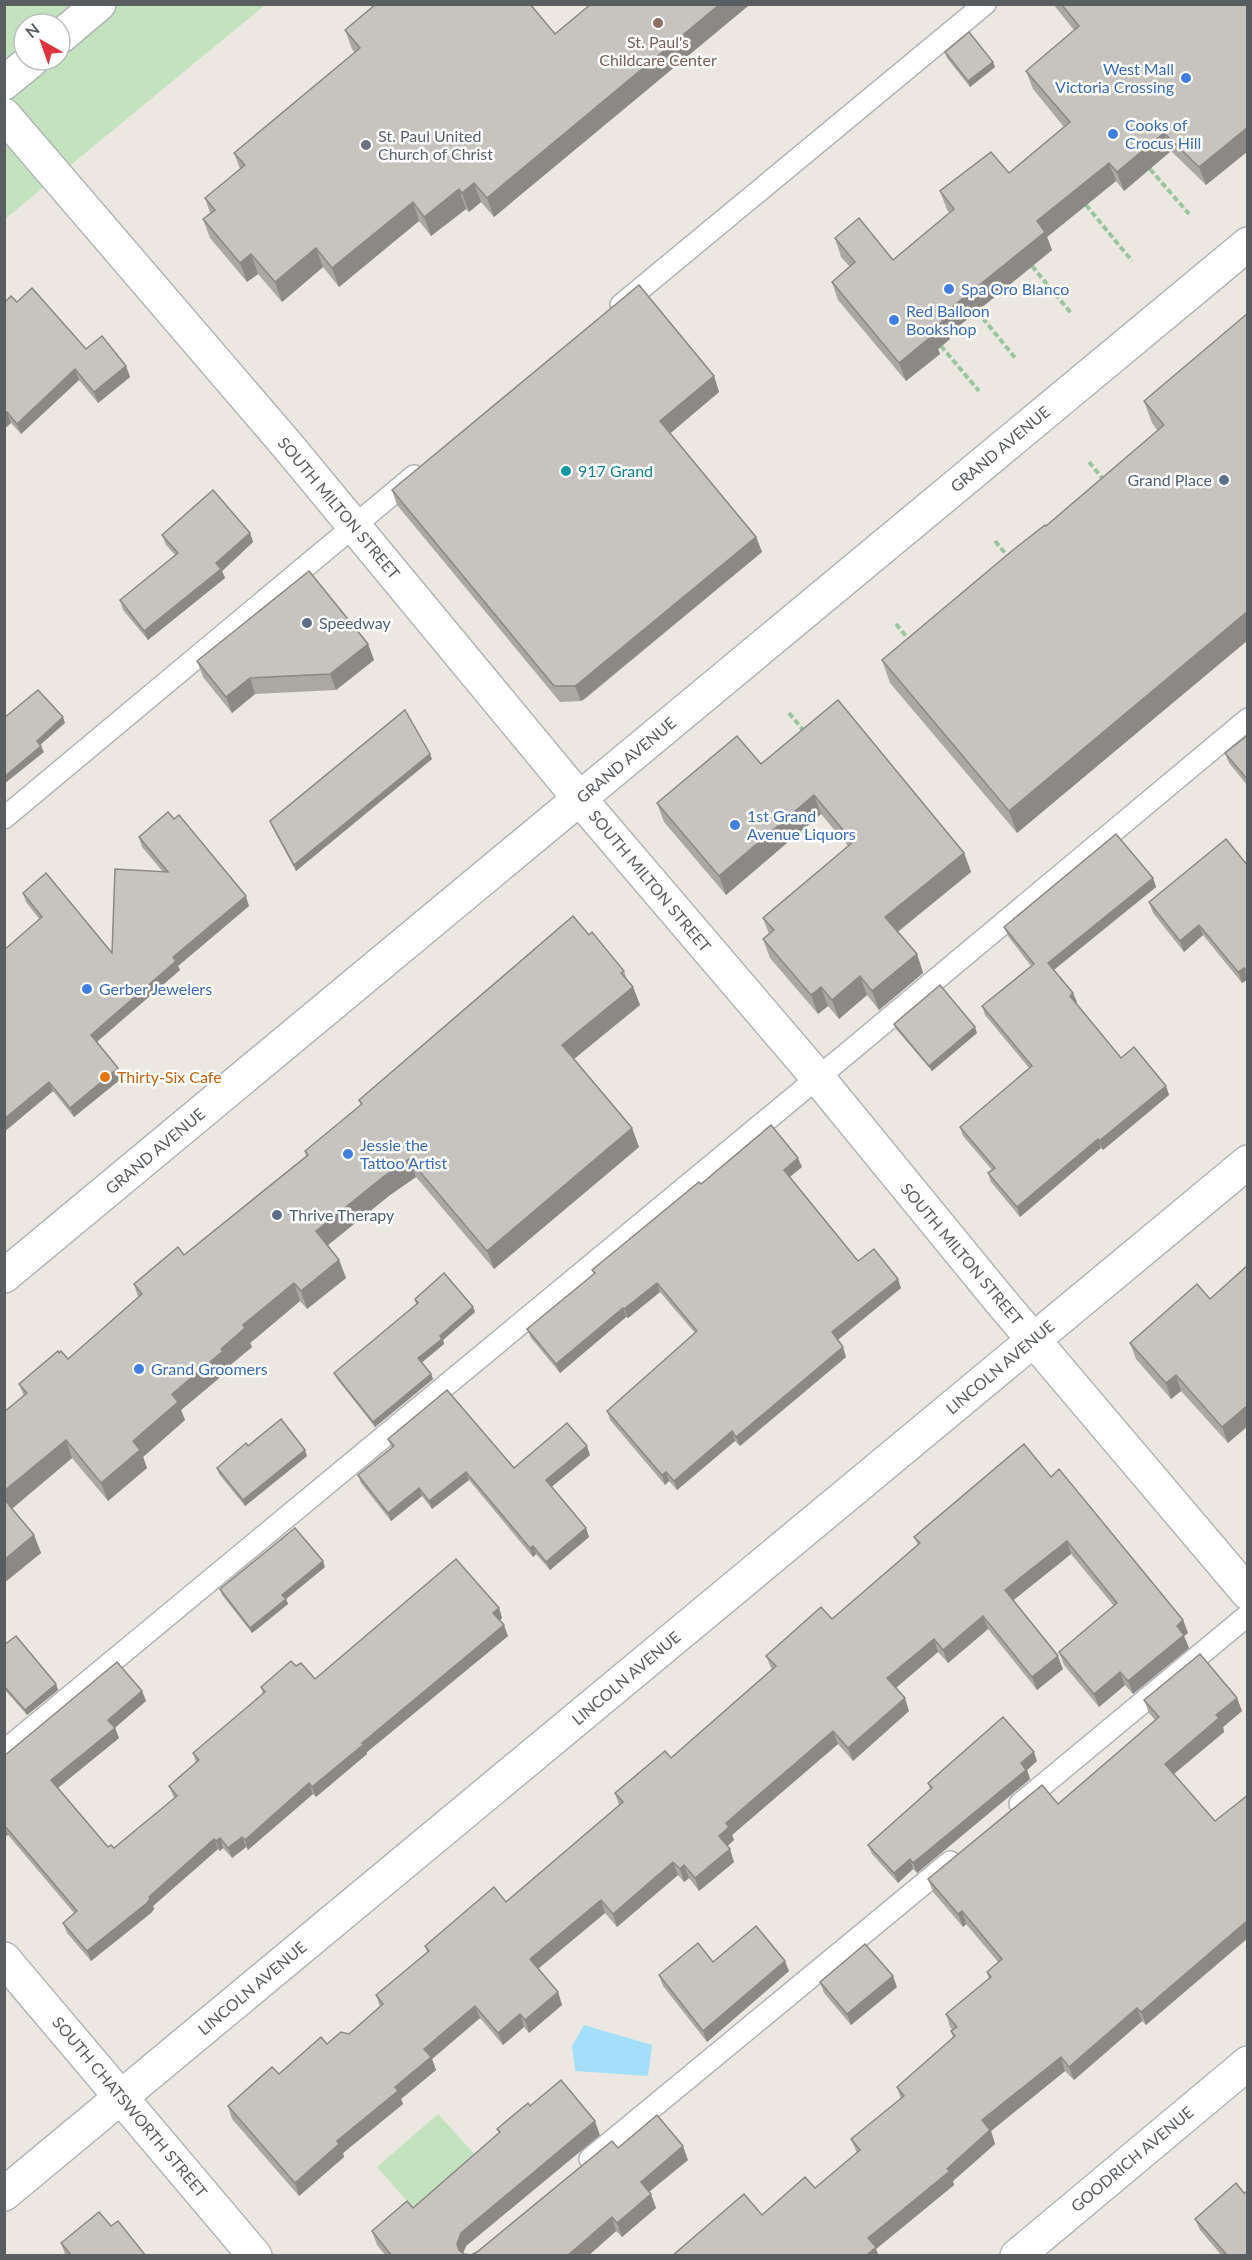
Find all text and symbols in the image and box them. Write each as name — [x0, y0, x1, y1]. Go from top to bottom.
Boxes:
north arrow — [12, 12, 72, 72]
marker: St. Paul's Childcare Center — [651, 16, 665, 30]
text: N — [21, 19, 43, 41]
place label: St. Paul's Childcare Center — [599, 32, 717, 69]
place label: West Mall Victoria Crossing — [1055, 59, 1174, 96]
marker: West Mall Victoria Crossing — [1179, 71, 1193, 85]
place label: Cooks of Crocus Hill — [1125, 115, 1201, 152]
place label: St. Paul United Church of Christ — [378, 126, 493, 163]
marker: Cooks of Crocus Hill — [1106, 127, 1120, 141]
marker: St. Paul United Church of Christ — [359, 138, 373, 152]
place label: Spa Oro Blanco — [961, 279, 1069, 298]
marker: Spa Oro Blanco — [942, 282, 956, 296]
place label: Red Balloon Bookshop — [906, 301, 990, 338]
marker: Red Balloon Bookshop — [887, 313, 901, 327]
street label: GRAND AVENUE — [946, 402, 1053, 496]
street label: SOUTH MILTON STREET — [275, 433, 405, 583]
place label: 917 Grand — [578, 461, 653, 480]
marker: 917 Grand — [559, 464, 573, 478]
place label: Grand Place — [1128, 470, 1212, 489]
marker: Grand Place — [1217, 473, 1231, 487]
place label: Speedway — [319, 613, 392, 632]
marker: Speedway — [300, 616, 314, 630]
street label: GRAND AVENUE — [572, 713, 679, 807]
street label: SOUTH MILTON STREET — [586, 806, 716, 956]
place label: 1st Grand Avenue Liquors — [747, 806, 856, 843]
marker: 1st Grand Avenue Liquors — [728, 818, 742, 832]
place label: Gerber Jewelers — [99, 979, 212, 998]
marker: Gerber Jewelers — [80, 982, 94, 996]
place label: Thirty-Six Cafe — [117, 1067, 222, 1086]
marker: Thirty-Six Cafe — [98, 1070, 112, 1084]
street label: GRAND AVENUE — [101, 1104, 208, 1198]
place label: Jessie the Tattoo Artist — [360, 1135, 447, 1172]
marker: Jessie the Tattoo Artist — [341, 1147, 355, 1161]
street label: SOUTH MILTON STREET — [898, 1179, 1028, 1329]
place label: Thrive Therapy — [289, 1205, 395, 1224]
marker: Thrive Therapy — [270, 1208, 284, 1222]
street label: LINCOLN AVENUE — [942, 1316, 1058, 1417]
place label: Grand Groomers — [151, 1359, 268, 1378]
marker: Grand Groomers — [132, 1362, 146, 1376]
street label: LINCOLN AVENUE — [568, 1627, 684, 1728]
street label: LINCOLN AVENUE — [194, 1937, 310, 2038]
street label: SOUTH CHATSWORTH STREET — [49, 2012, 212, 2201]
street label: GOODRICH AVENUE — [1067, 2102, 1197, 2215]

